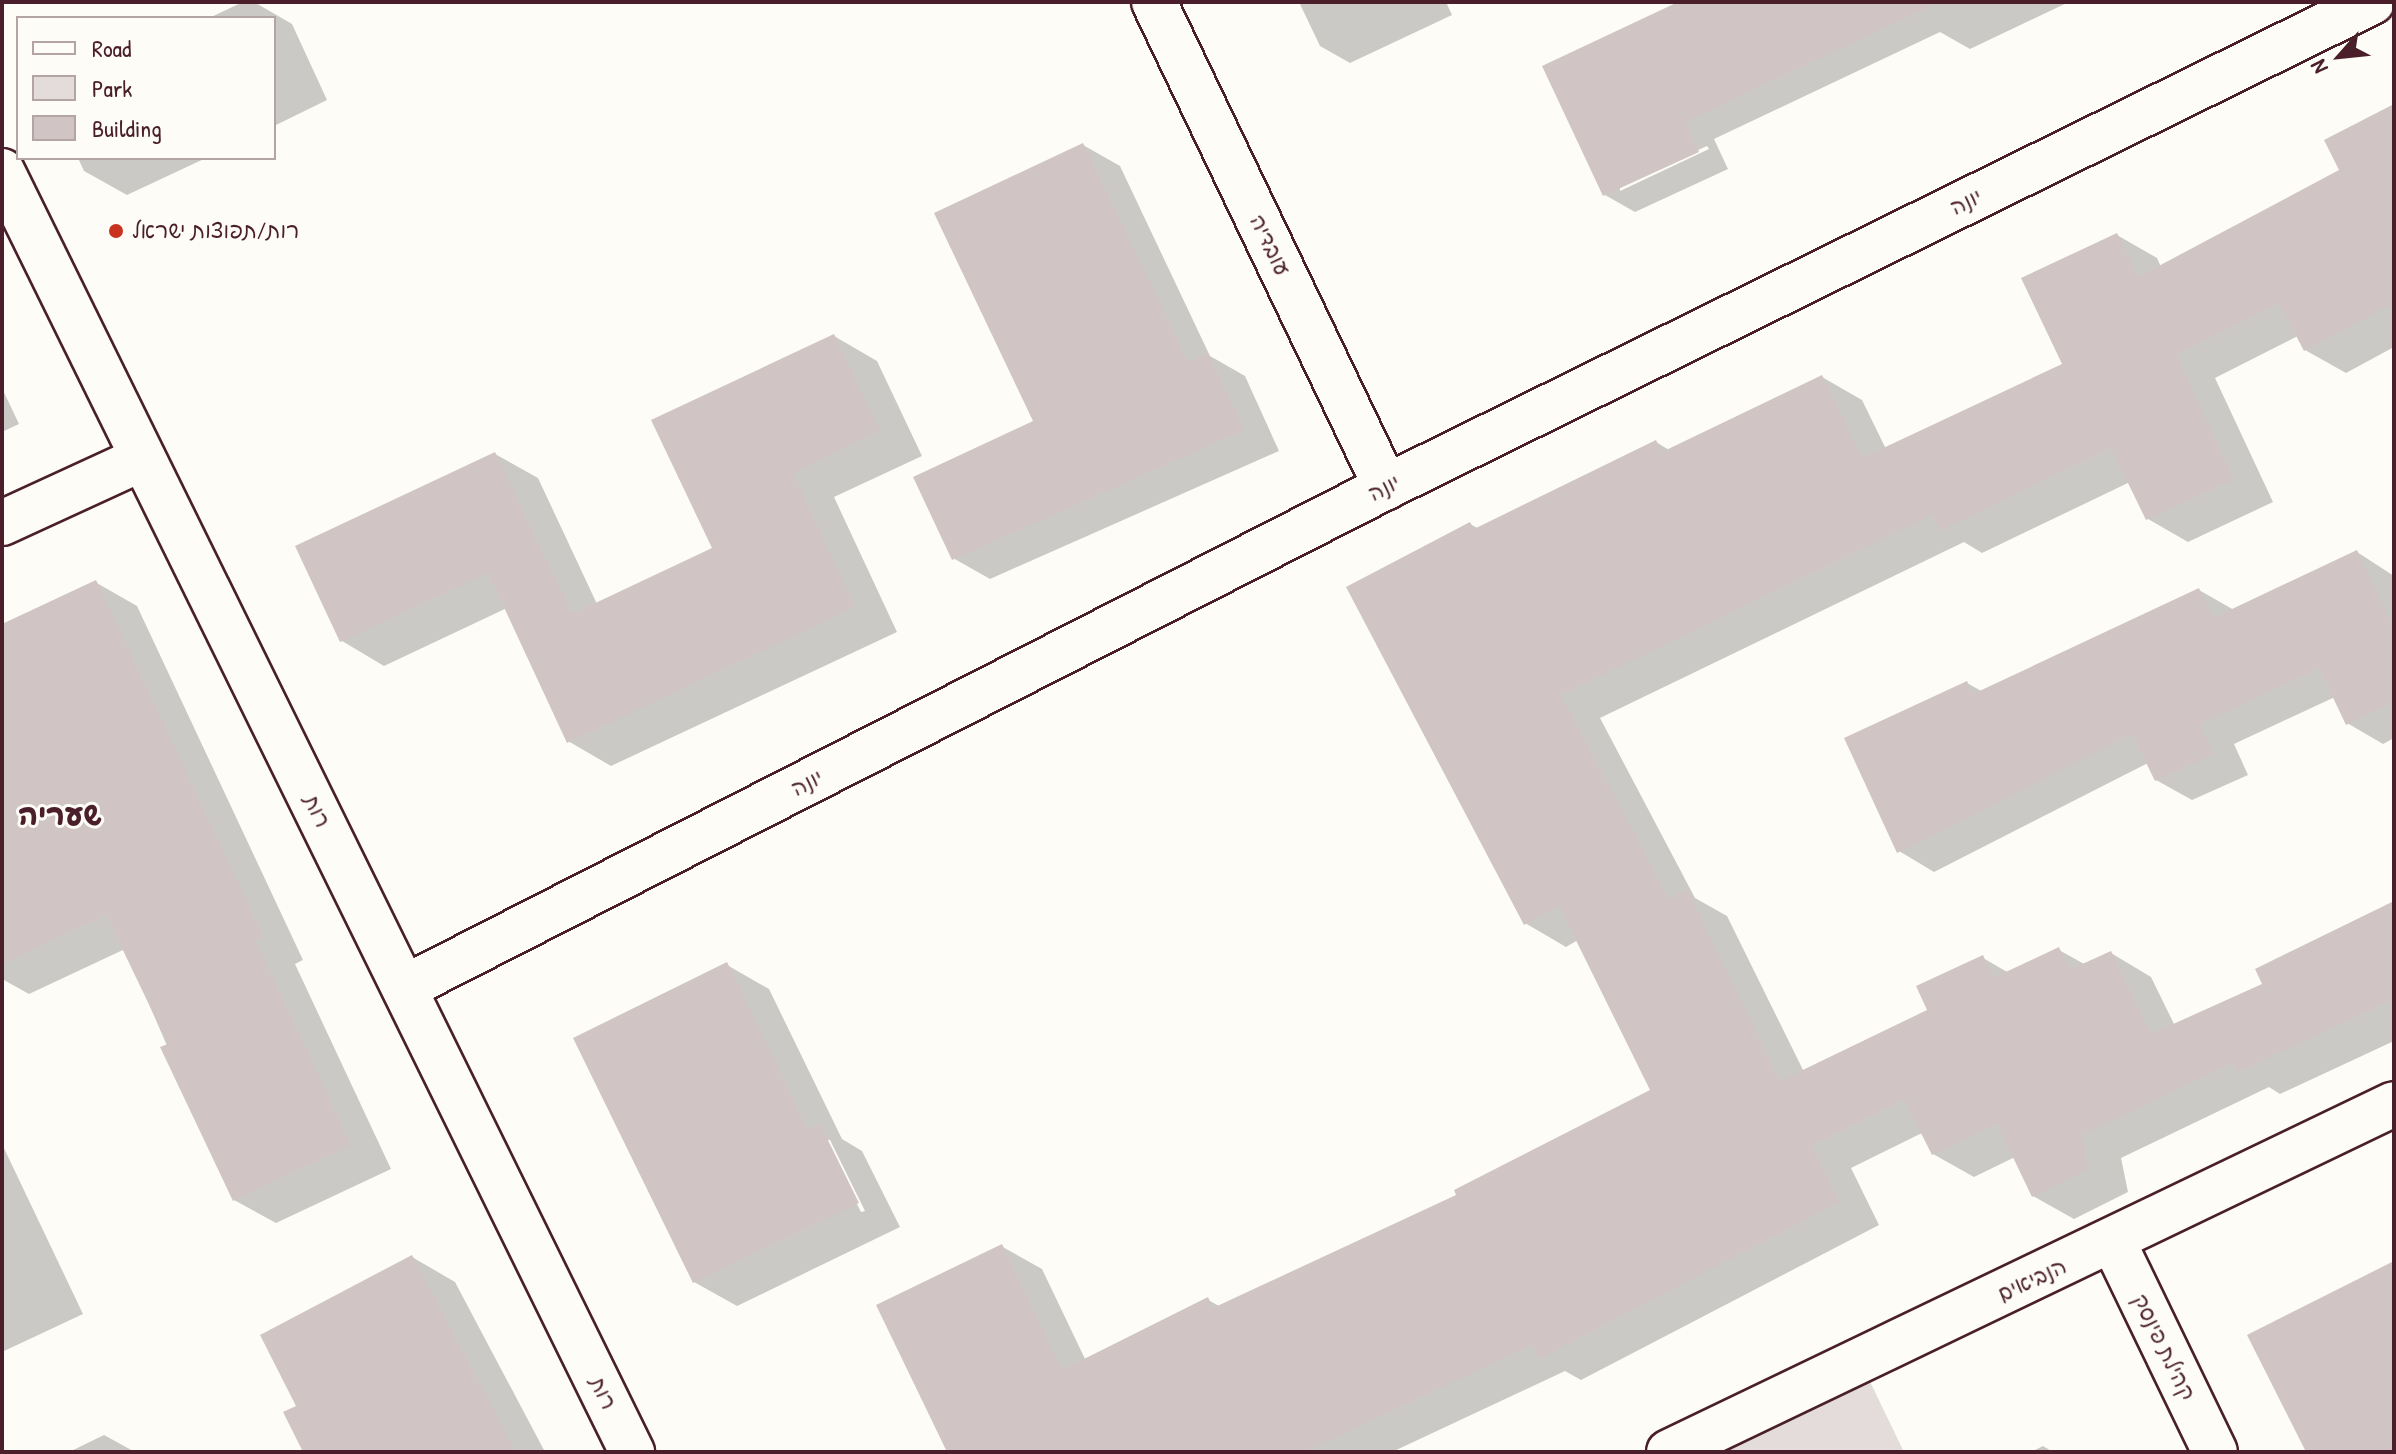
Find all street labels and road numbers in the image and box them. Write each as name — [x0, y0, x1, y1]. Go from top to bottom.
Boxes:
street label: יונה — [1946, 183, 1986, 221]
street label: עובדיה — [1244, 210, 1296, 280]
street label: יונה — [1364, 469, 1404, 507]
street label: יונה — [787, 764, 827, 802]
street label: רות — [298, 790, 336, 832]
street label: הנביאים — [1993, 1253, 2071, 1307]
street label: קהילת פינסק — [2127, 1290, 2201, 1404]
street label: רות — [584, 1372, 622, 1414]

